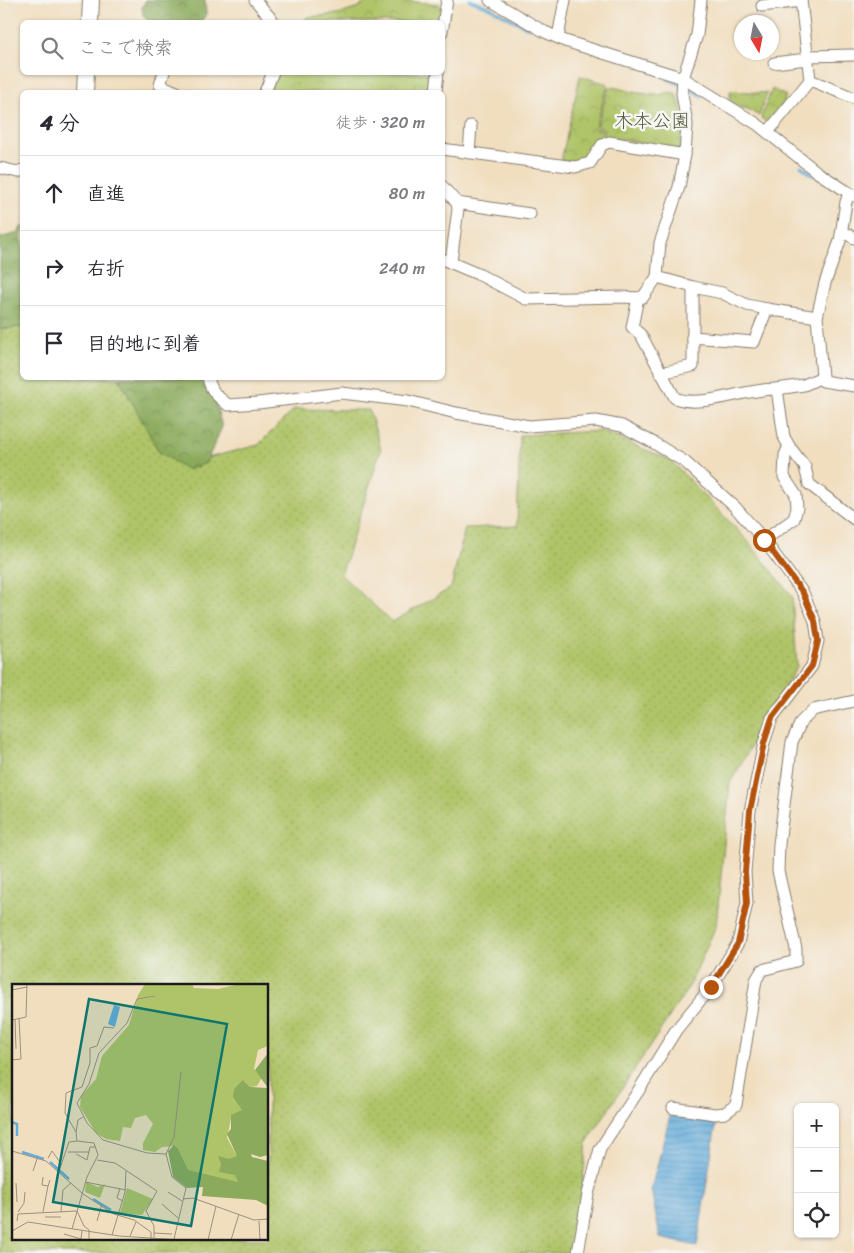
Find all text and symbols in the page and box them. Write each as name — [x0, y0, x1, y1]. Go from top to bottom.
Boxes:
north arrow — [734, 15, 779, 60]
search box — [20, 20, 445, 75]
text: ここで検索 — [78, 31, 173, 64]
icon: search — [38, 34, 66, 62]
text: 4 分 — [40, 104, 80, 142]
park label: 木本公園 — [614, 104, 690, 137]
text: 徒歩 · 320 m — [336, 108, 425, 137]
text: 直進 — [87, 177, 125, 210]
icon: ahead — [40, 179, 68, 207]
text: 80 m — [389, 179, 425, 208]
text: 右折 — [87, 252, 125, 285]
icon: right — [40, 254, 68, 282]
text: 240 m — [379, 254, 425, 283]
text: 目的地に到着 — [87, 327, 201, 360]
icon: arrive — [40, 329, 68, 357]
route start — [753, 529, 776, 552]
route end — [700, 976, 723, 999]
inset map — [12, 984, 269, 1240]
map controls — [794, 1103, 839, 1238]
button: + — [794, 1103, 839, 1148]
button: − — [794, 1148, 839, 1193]
button: locate — [794, 1193, 839, 1238]

